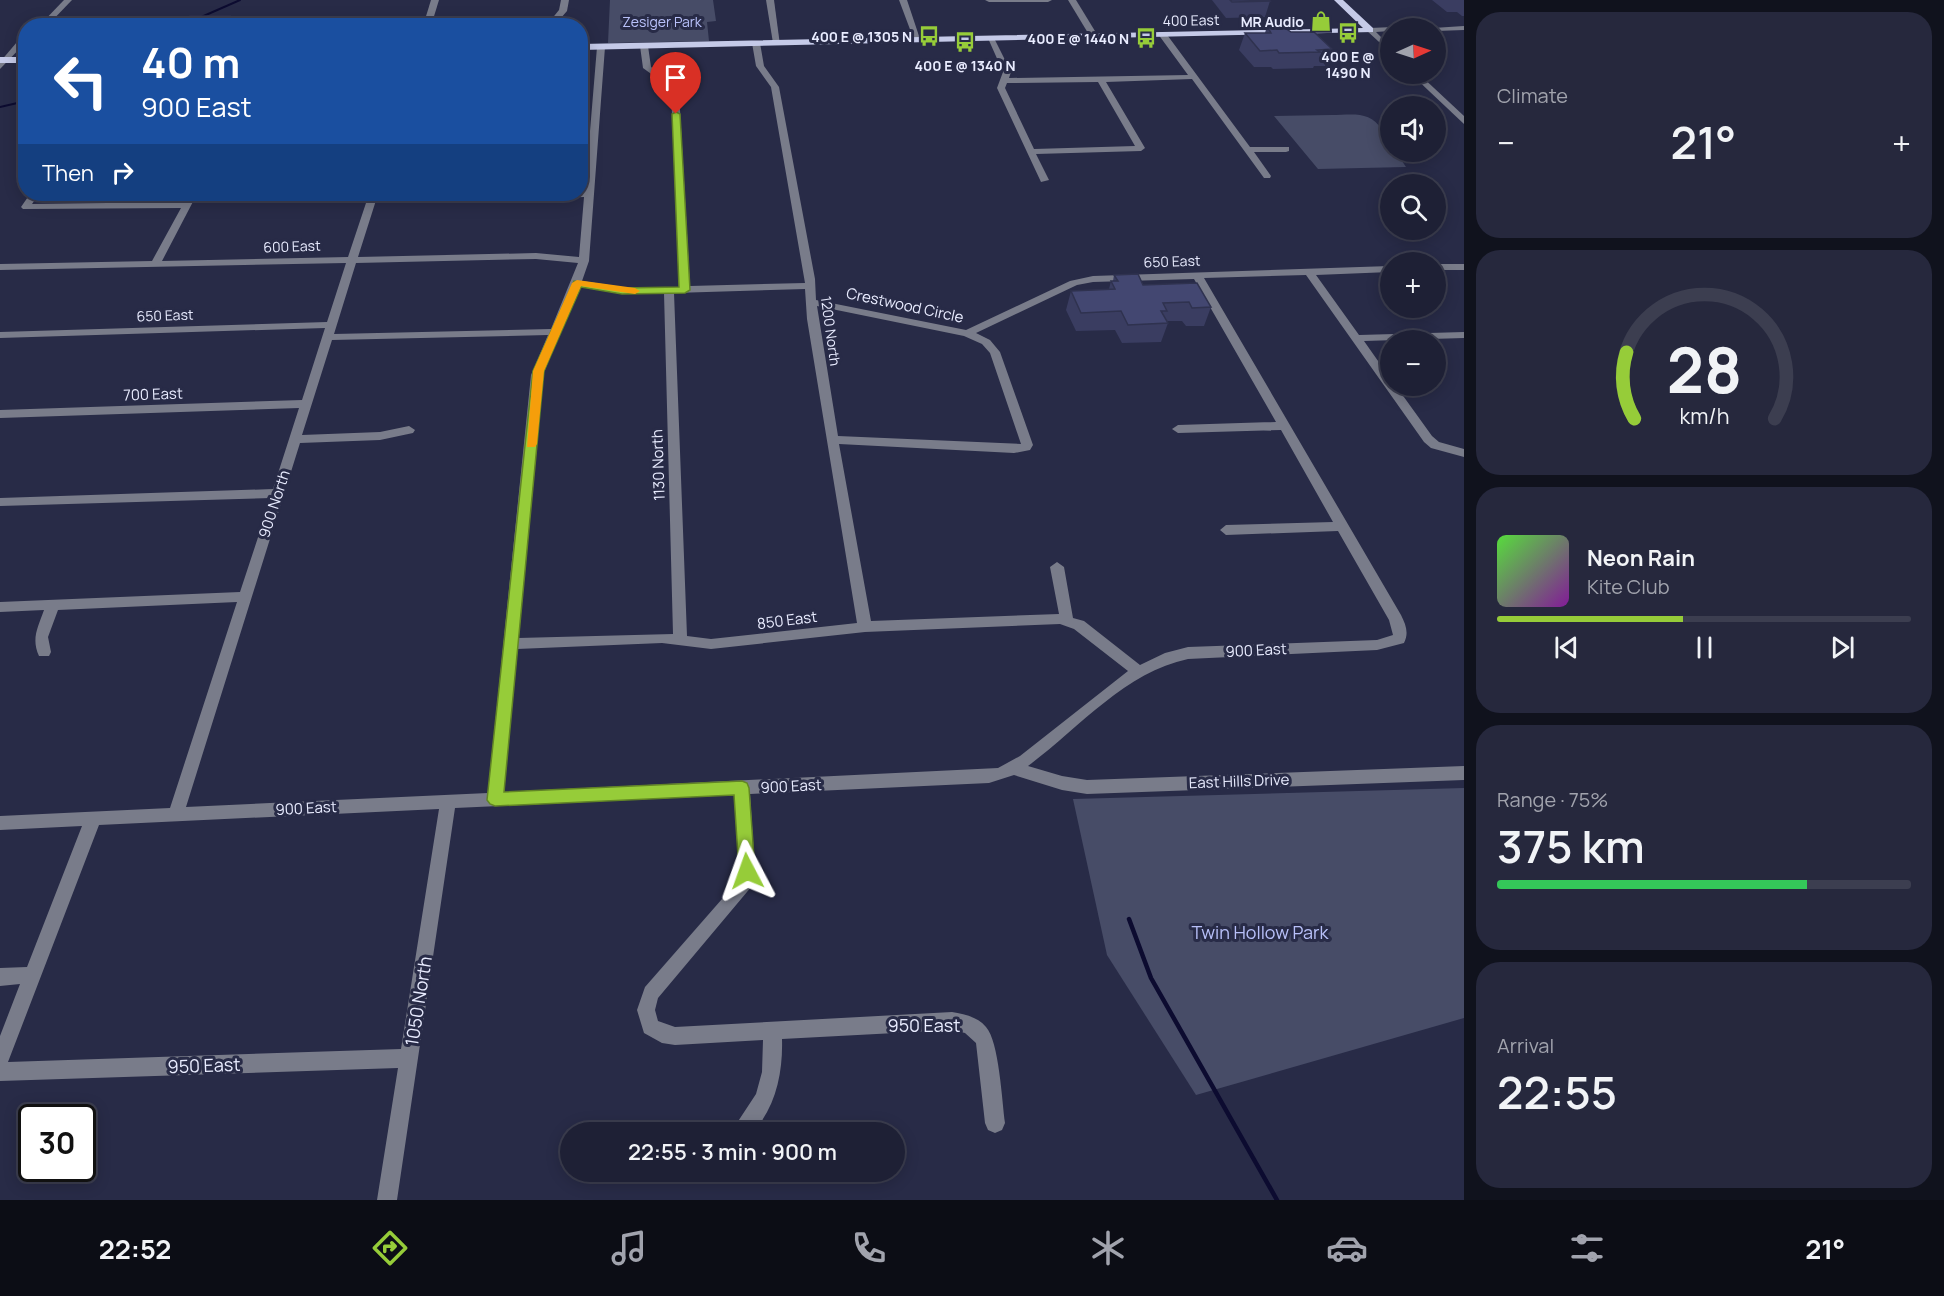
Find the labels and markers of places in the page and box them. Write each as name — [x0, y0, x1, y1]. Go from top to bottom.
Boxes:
shop icon: MR Audio — [1309, 9, 1333, 33]
place label: MR Audio — [1241, 12, 1304, 31]
bus stop icon: 400 E @ 1490 N — [1336, 21, 1360, 45]
bus stop icon: 400 E @ 1305 N — [917, 24, 941, 48]
bus stop icon: 400 E @ 1440 N — [1134, 26, 1158, 50]
place label: 400 E @ 1305 N — [811, 27, 912, 46]
place label: 400 E @ 1440 N — [1028, 29, 1129, 48]
bus stop icon: 400 E @ 1340 N — [953, 30, 977, 54]
place label: 400 E @ 1490 N — [1321, 47, 1375, 82]
pin — [650, 52, 701, 114]
place label: 400 E @ 1340 N — [914, 56, 1016, 75]

